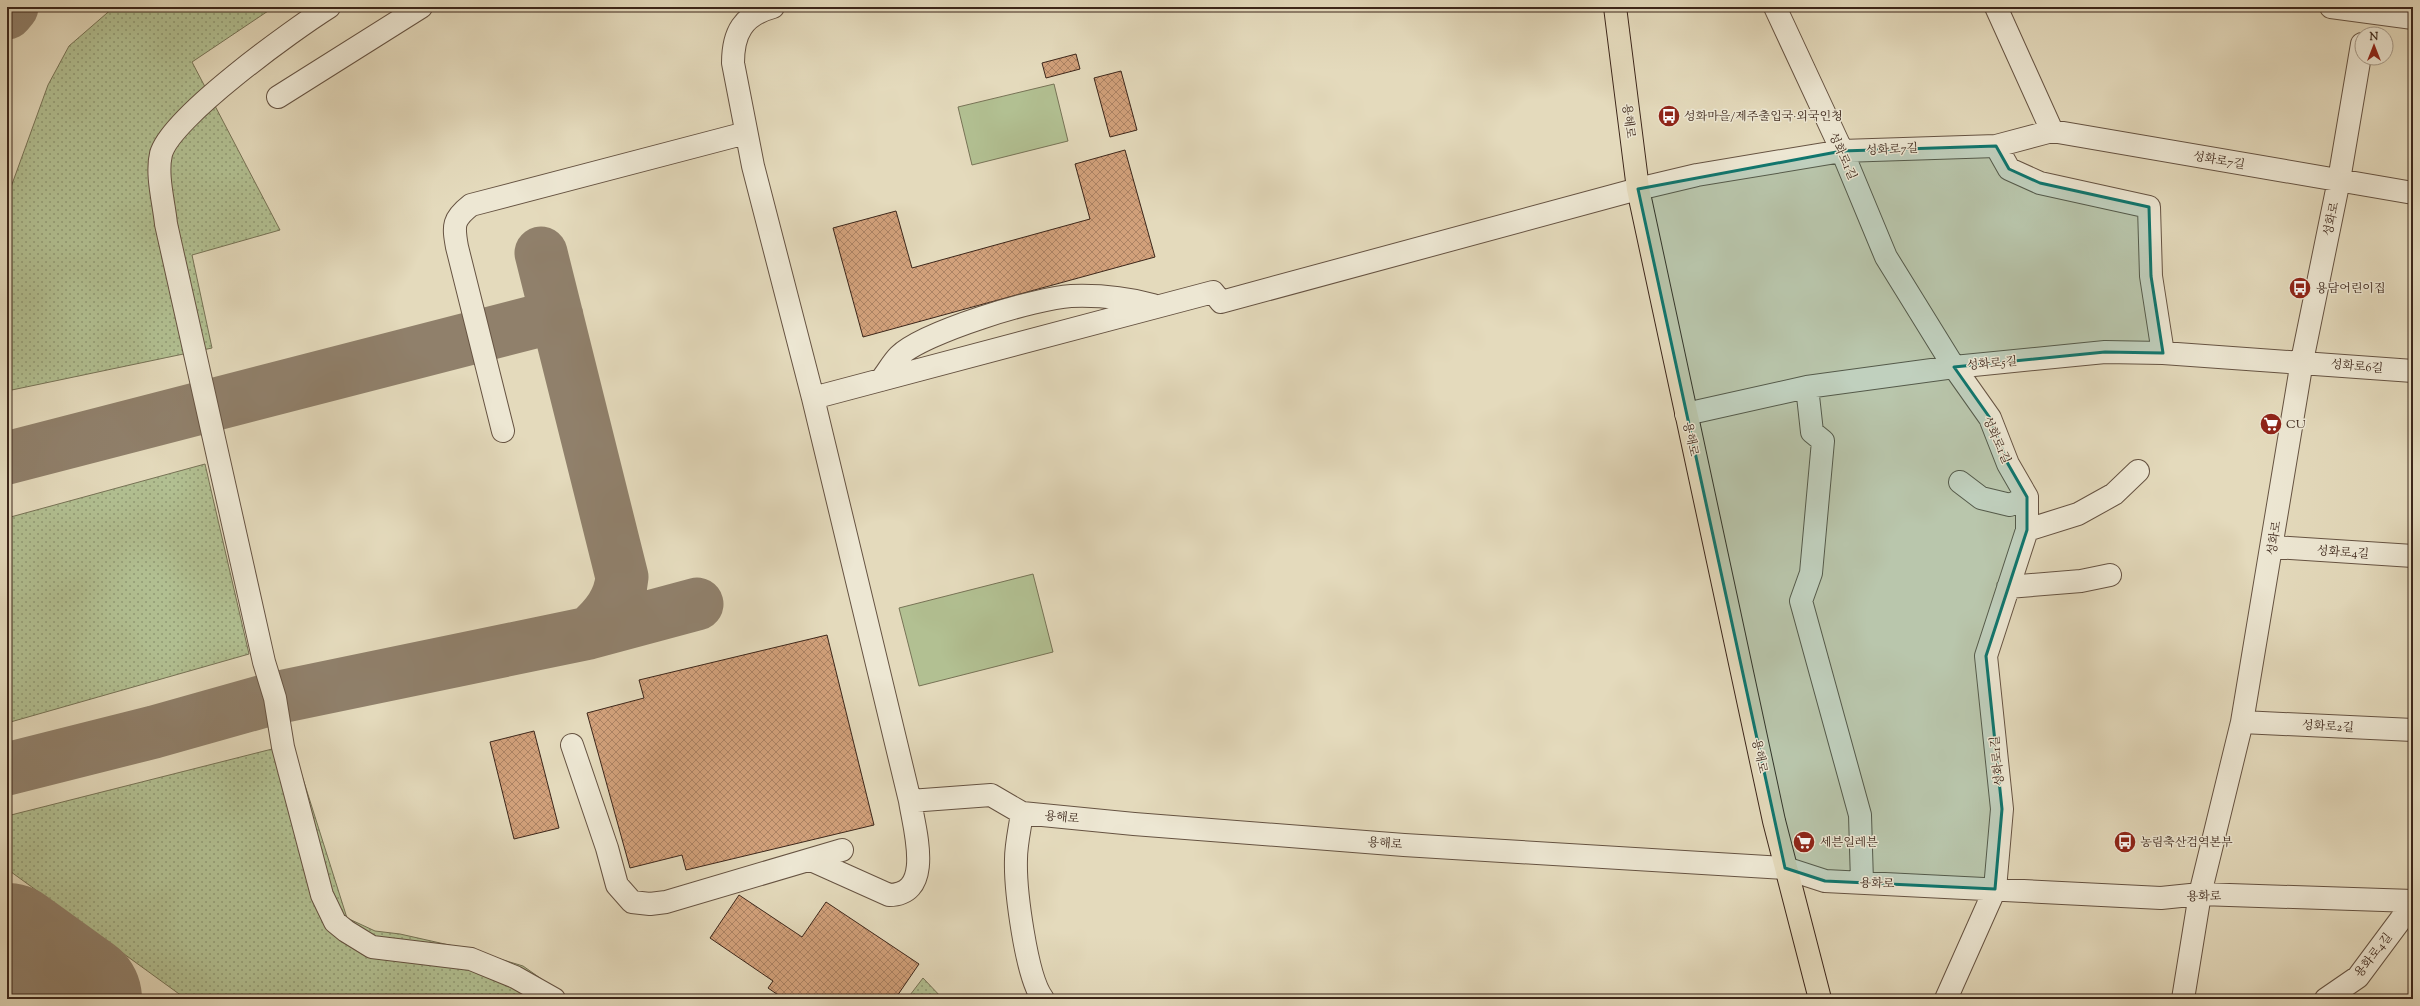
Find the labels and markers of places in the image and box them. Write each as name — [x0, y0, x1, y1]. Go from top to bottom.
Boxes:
bus stop icon: 성화마을/제주출입국·외국인청 — [1656, 103, 1682, 129]
place label: 성화마을/제주출입국·외국인청 — [1684, 108, 1843, 126]
bus stop icon: 용담어린이집 — [2287, 275, 2313, 301]
place label: 용담어린이집 — [2316, 280, 2386, 298]
supermarket icon: CU — [2258, 411, 2284, 437]
place label: CU — [2286, 416, 2306, 434]
supermarket icon: 세븐일레븐 — [1791, 829, 1817, 855]
bus stop icon: 농림축산검역본부 — [2112, 829, 2138, 855]
place label: 세븐일레븐 — [1820, 834, 1878, 852]
place label: 농림축산검역본부 — [2140, 834, 2233, 852]

